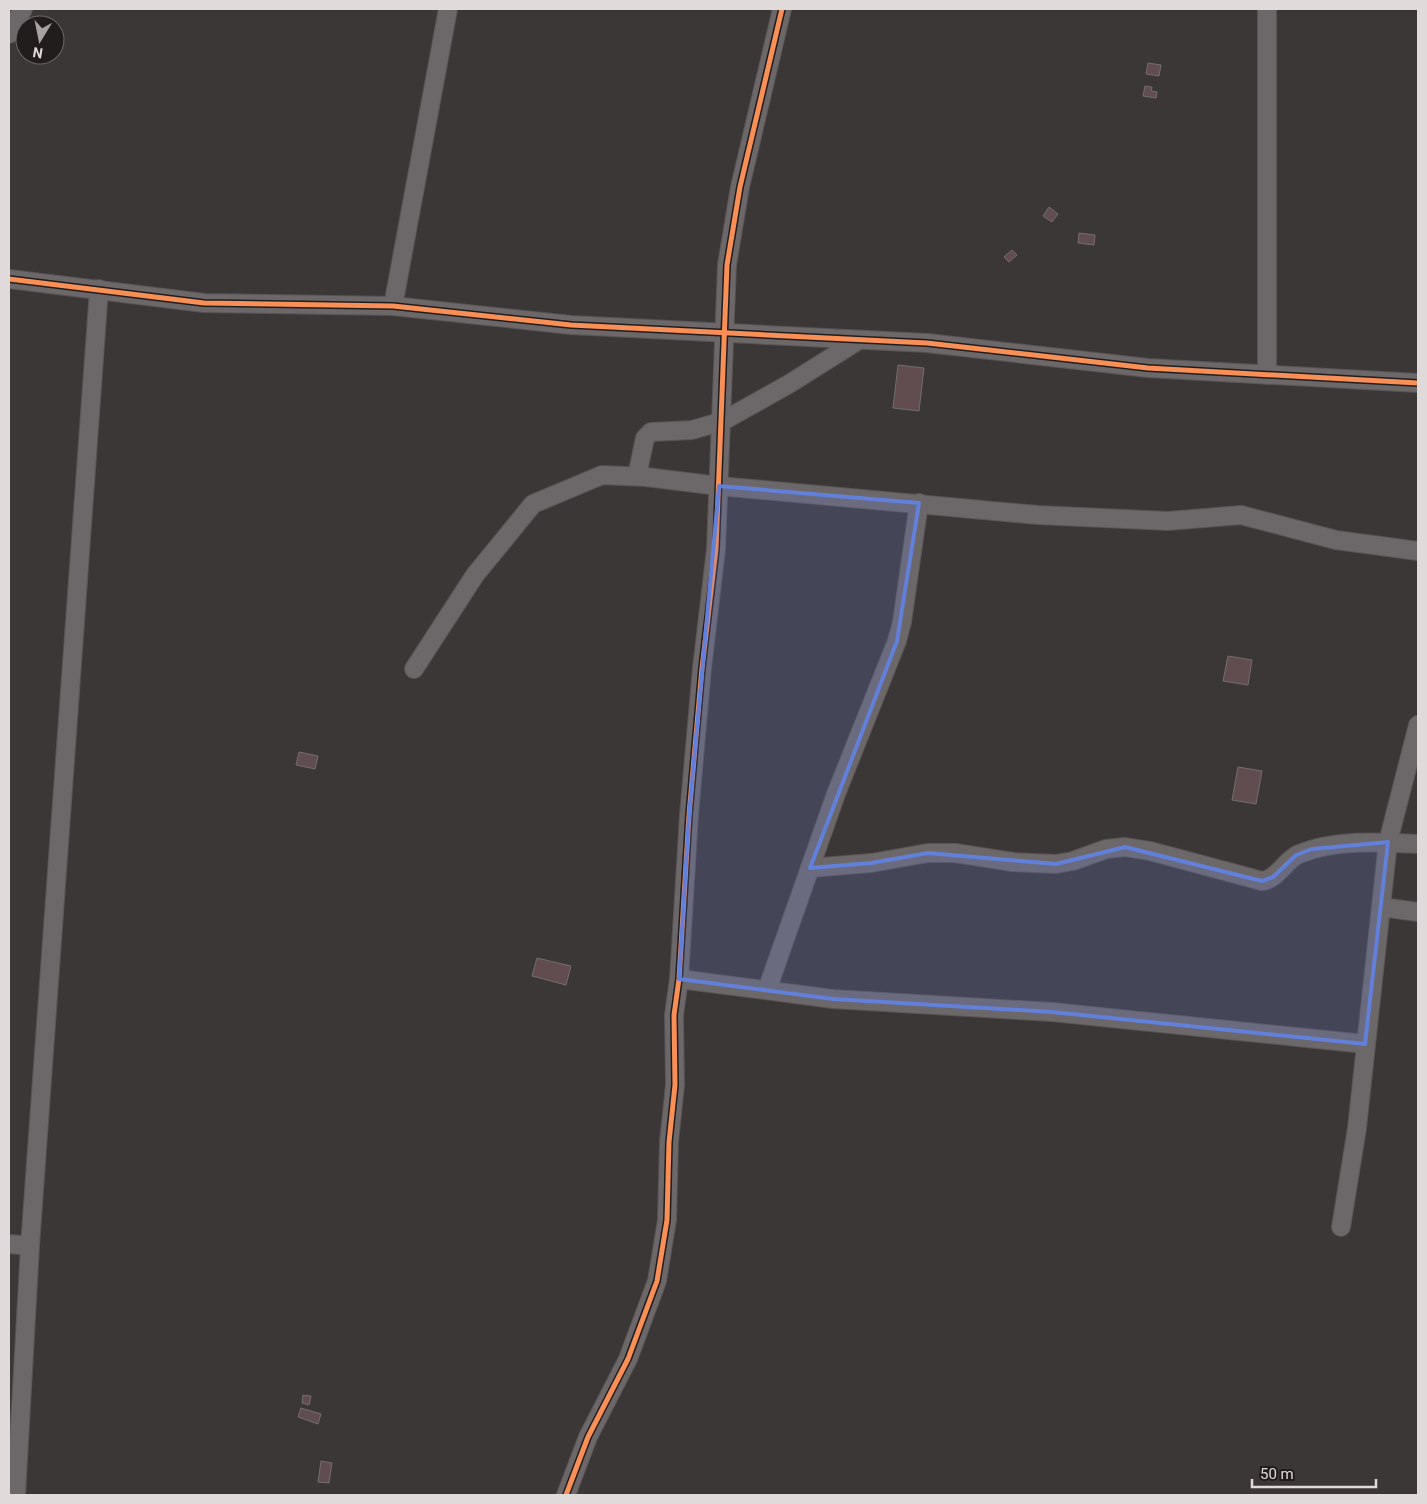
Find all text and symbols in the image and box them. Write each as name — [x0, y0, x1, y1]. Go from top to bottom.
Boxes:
north arrow — [15, 15, 65, 65]
text: N — [31, 44, 44, 62]
scale bar — [1252, 1456, 1376, 1488]
text: 50 m — [1260, 1465, 1294, 1483]

